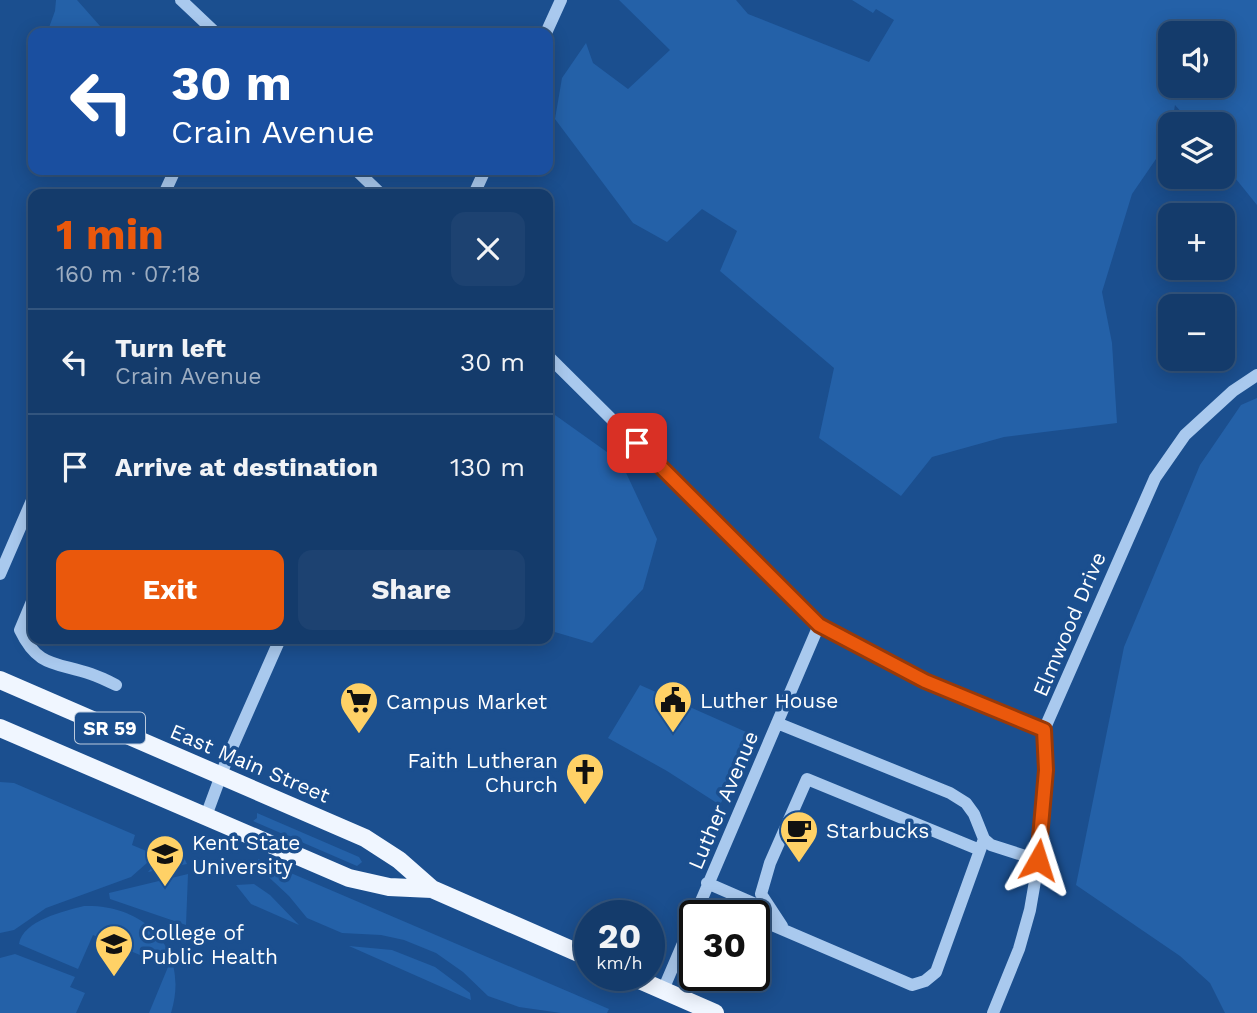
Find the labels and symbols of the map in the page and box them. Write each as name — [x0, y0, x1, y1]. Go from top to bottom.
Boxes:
pin — [607, 413, 667, 473]
street label: Elmwood Drive — [1027, 548, 1111, 700]
public building icon: Luther House — [652, 679, 694, 734]
supermarket icon: Campus Market — [338, 680, 380, 735]
place label: Luther House — [700, 688, 838, 713]
place label: Campus Market — [386, 689, 547, 714]
road number: SR 59 — [75, 712, 145, 744]
street label: East Main Street — [166, 718, 334, 808]
street label: Luther Avenue — [683, 727, 763, 873]
place label: Faith Lutheran Church — [407, 748, 558, 797]
church icon: Faith Lutheran Church — [564, 751, 606, 806]
cafe icon: Starbucks — [778, 809, 820, 864]
place label: Starbucks — [826, 818, 929, 843]
position arrow — [1001, 823, 1075, 897]
place label: Kent State University — [192, 830, 300, 879]
school or university icon: Kent State University — [144, 833, 186, 888]
speed limit sign: 30 — [679, 900, 770, 991]
place label: College of Public Health — [141, 920, 278, 969]
school or university icon: College of Public Health — [93, 923, 135, 978]

